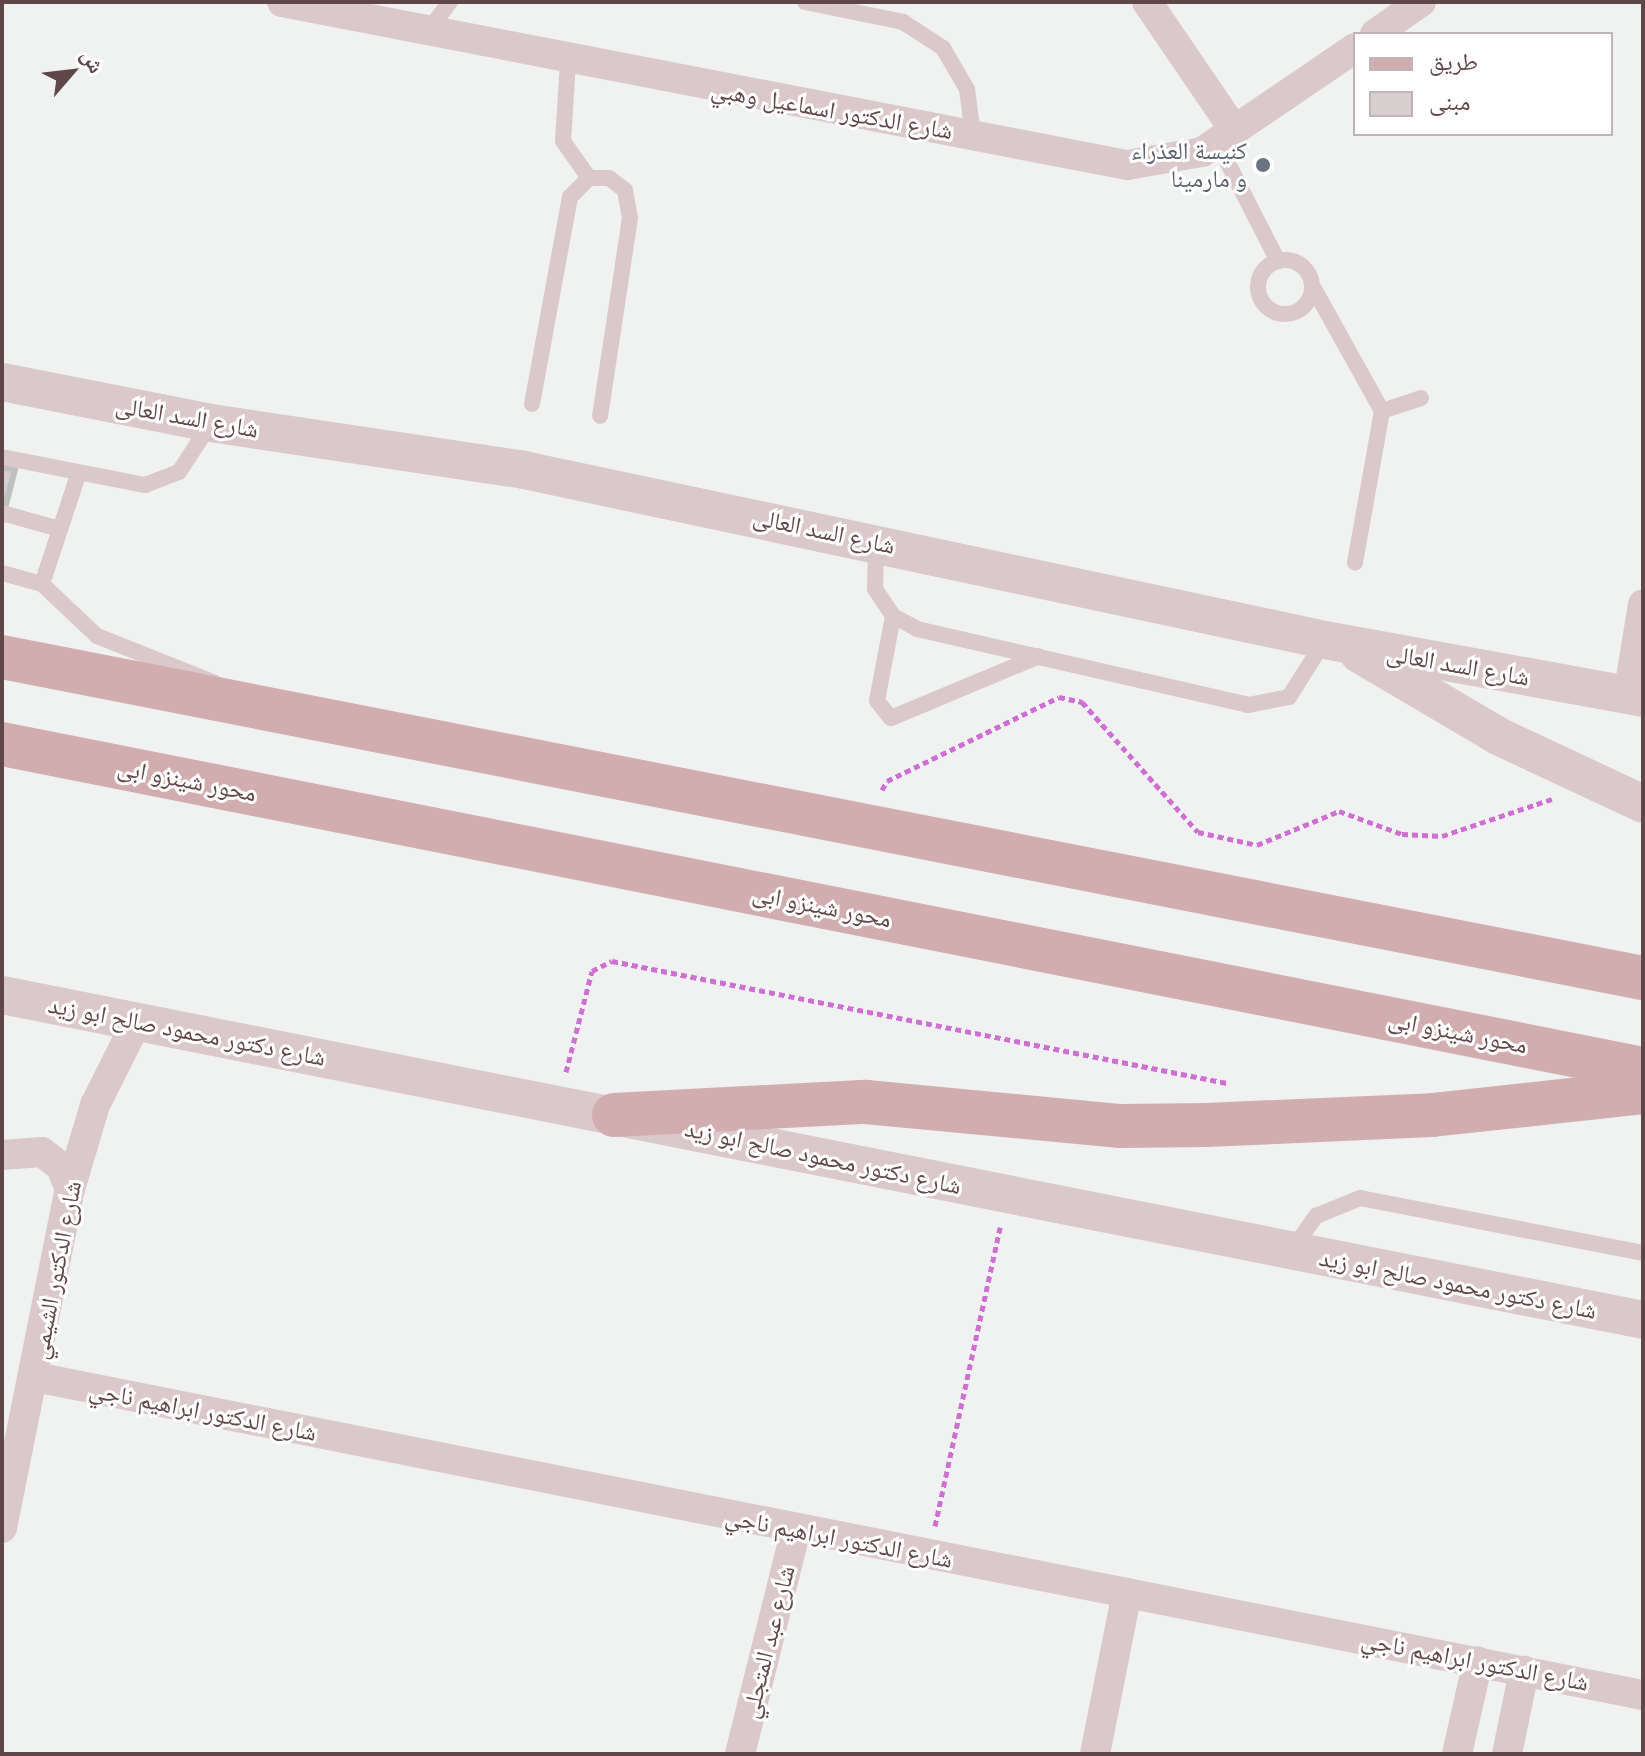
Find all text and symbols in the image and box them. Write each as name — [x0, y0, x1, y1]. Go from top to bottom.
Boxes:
north arrow — [32, 32, 112, 112]
legend — [1353, 32, 1613, 136]
text: ش — [75, 44, 111, 78]
text: طريق — [1429, 46, 1478, 77]
street label: شارع الدكتور اسماعيل وهبي — [709, 75, 955, 145]
text: مبنى — [1429, 86, 1470, 117]
place label: كنيسة العذراء و مارمينا — [1131, 137, 1247, 193]
marker: كنيسة العذراء و مارمينا — [1254, 156, 1272, 174]
street label: شارع السد العالى — [113, 390, 261, 444]
street label: شارع السد العالى — [750, 502, 898, 560]
street label: شارع السد العالى — [1384, 638, 1532, 692]
street label: محور شينزو ابى — [115, 752, 259, 808]
street label: محور شينزو ابى — [750, 878, 894, 934]
street label: شارع دكتور محمود صالح ابو زيد — [46, 990, 328, 1072]
street label: محور شينزو ابى — [1386, 1004, 1530, 1060]
street label: شارع دكتور محمود صالح ابو زيد — [682, 1114, 964, 1200]
street label: شارع الدكتور الشيمي — [25, 1178, 87, 1362]
street label: شارع دكتور محمود صالح ابو زيد — [1317, 1243, 1599, 1325]
street label: شارع الدكتور ابراهيم ناجي — [87, 1375, 319, 1447]
street label: شارع الدكتور ابراهيم ناجي — [723, 1502, 955, 1574]
street label: شارع عبد المتجلي — [735, 1563, 801, 1721]
street label: شارع الدكتور ابراهيم ناجي — [1359, 1625, 1591, 1697]

